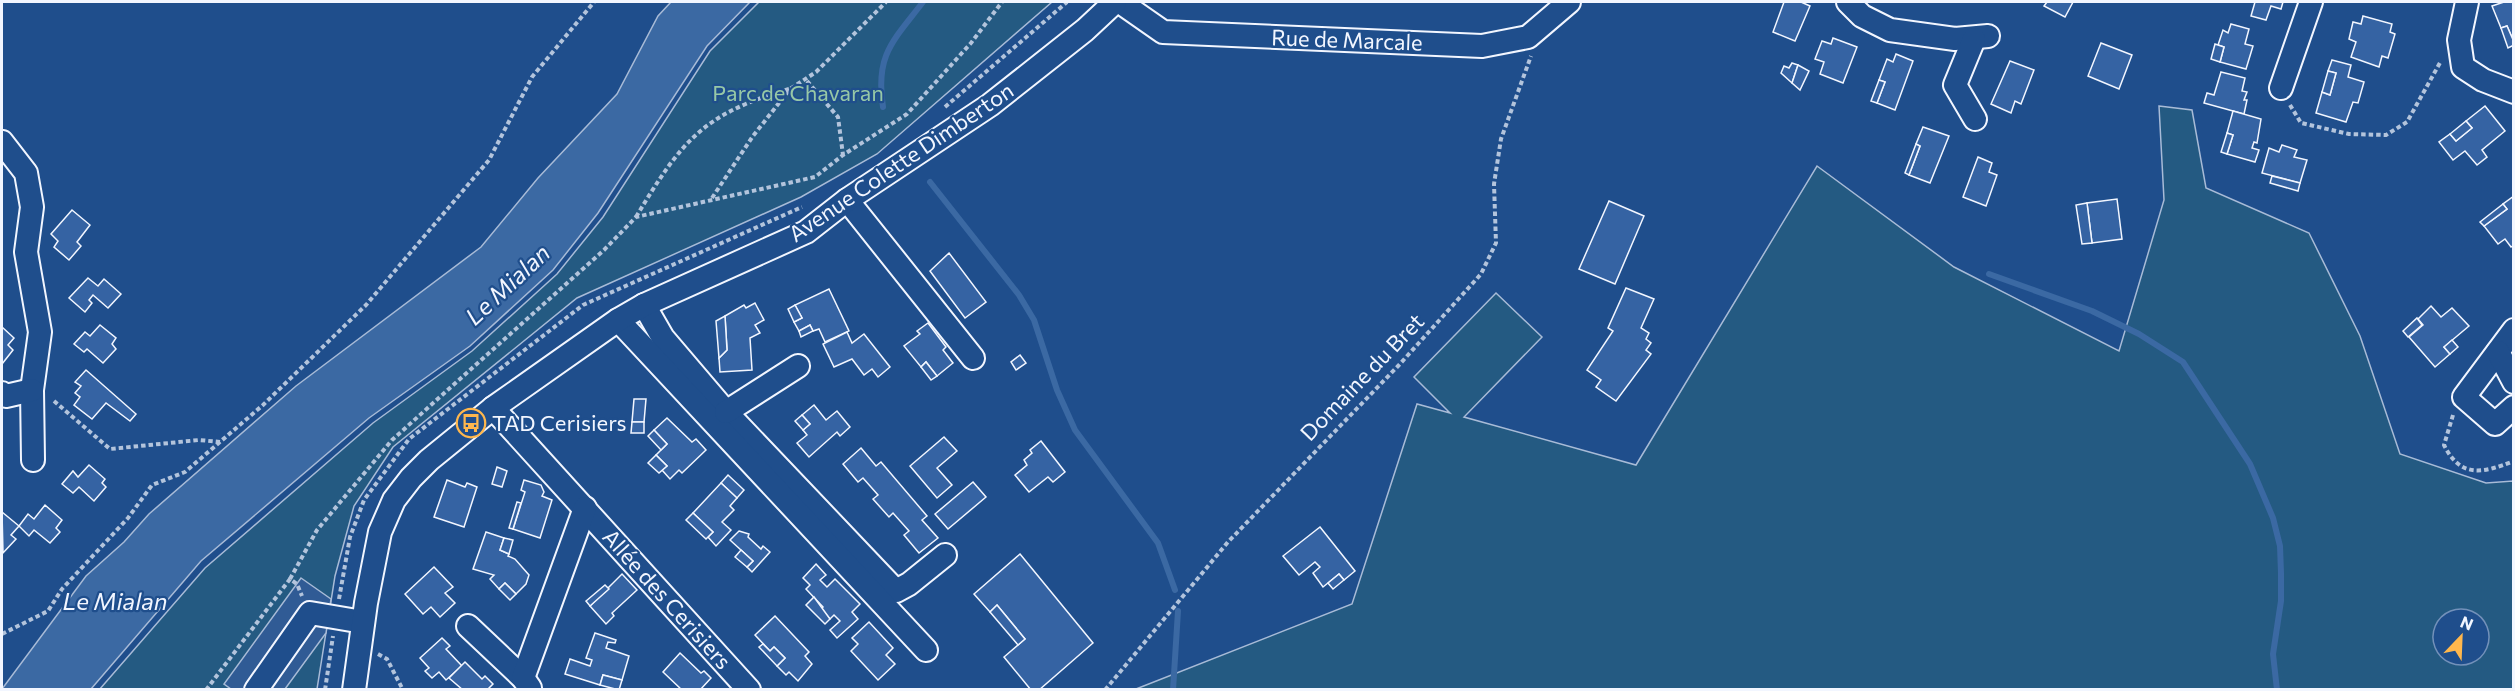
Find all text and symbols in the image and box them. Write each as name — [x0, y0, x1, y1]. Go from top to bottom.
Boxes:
street label: Rue de Marcale — [1271, 23, 1423, 56]
street label: Avenue Colette Dimberton — [783, 76, 1018, 247]
park label: Parc de Chavaran — [712, 79, 884, 106]
water label: Le Mialan — [459, 237, 555, 330]
street label: Domaine du Bret — [1294, 307, 1429, 446]
bus stop icon: TAD Cerisiers — [455, 407, 487, 439]
place label: TAD Cerisiers — [492, 409, 627, 436]
street label: Allée des Cerisiers — [597, 523, 737, 674]
water label: Le Mialan — [62, 586, 168, 615]
north arrow — [2431, 607, 2491, 667]
text: N — [2458, 612, 2476, 634]

